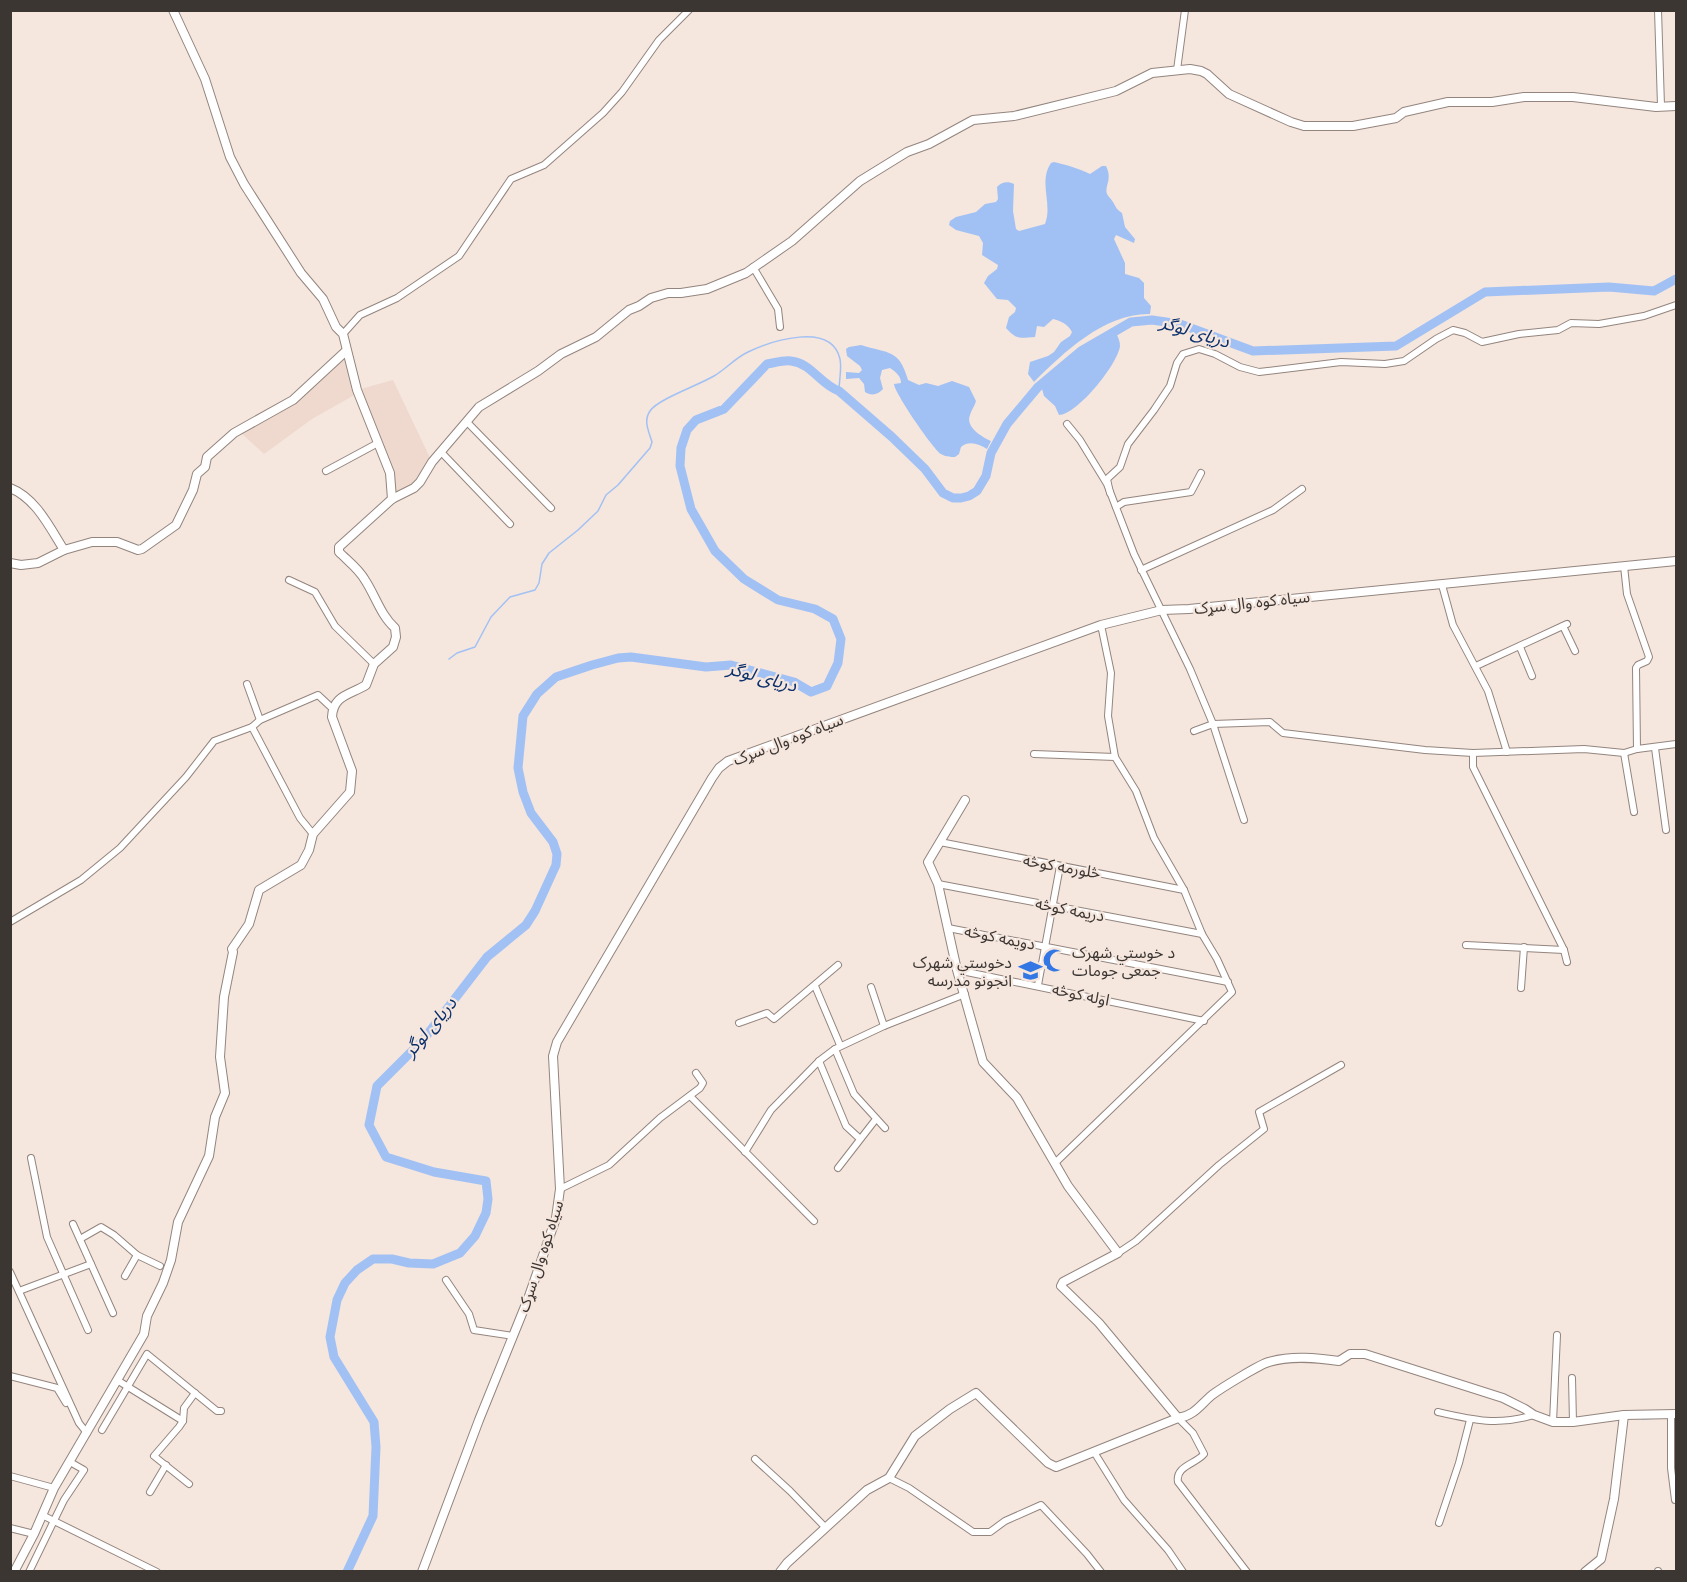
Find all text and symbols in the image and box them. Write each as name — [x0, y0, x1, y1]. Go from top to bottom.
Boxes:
water label: دریای لوگر — [1156, 311, 1233, 353]
street label: سیاه کوه وال سړک — [1193, 587, 1311, 619]
water label: دریای لوگر — [723, 657, 800, 697]
street label: سیاه کوه وال سړک — [730, 710, 846, 770]
street label: څلورمه کوڅه — [1022, 850, 1102, 883]
street label: دریمه کوڅه — [1034, 893, 1106, 926]
street label: دویمه کوڅه — [963, 921, 1037, 954]
place label: د خوستي شهرک جمعی جومات — [1072, 943, 1175, 980]
mosque icon: د خوستي شهرک جمعی جومات — [1041, 948, 1067, 974]
place label: دخوستي شهرک انجونو مدرسه — [913, 953, 1012, 990]
school or university icon: دخوستي شهرک انجونو مدرسه — [1017, 958, 1043, 984]
street label: اوله کوڅه — [1050, 979, 1111, 1010]
water label: دریای لوگر — [397, 992, 462, 1063]
street label: سیاه کوه وال سړک — [513, 1198, 568, 1315]

